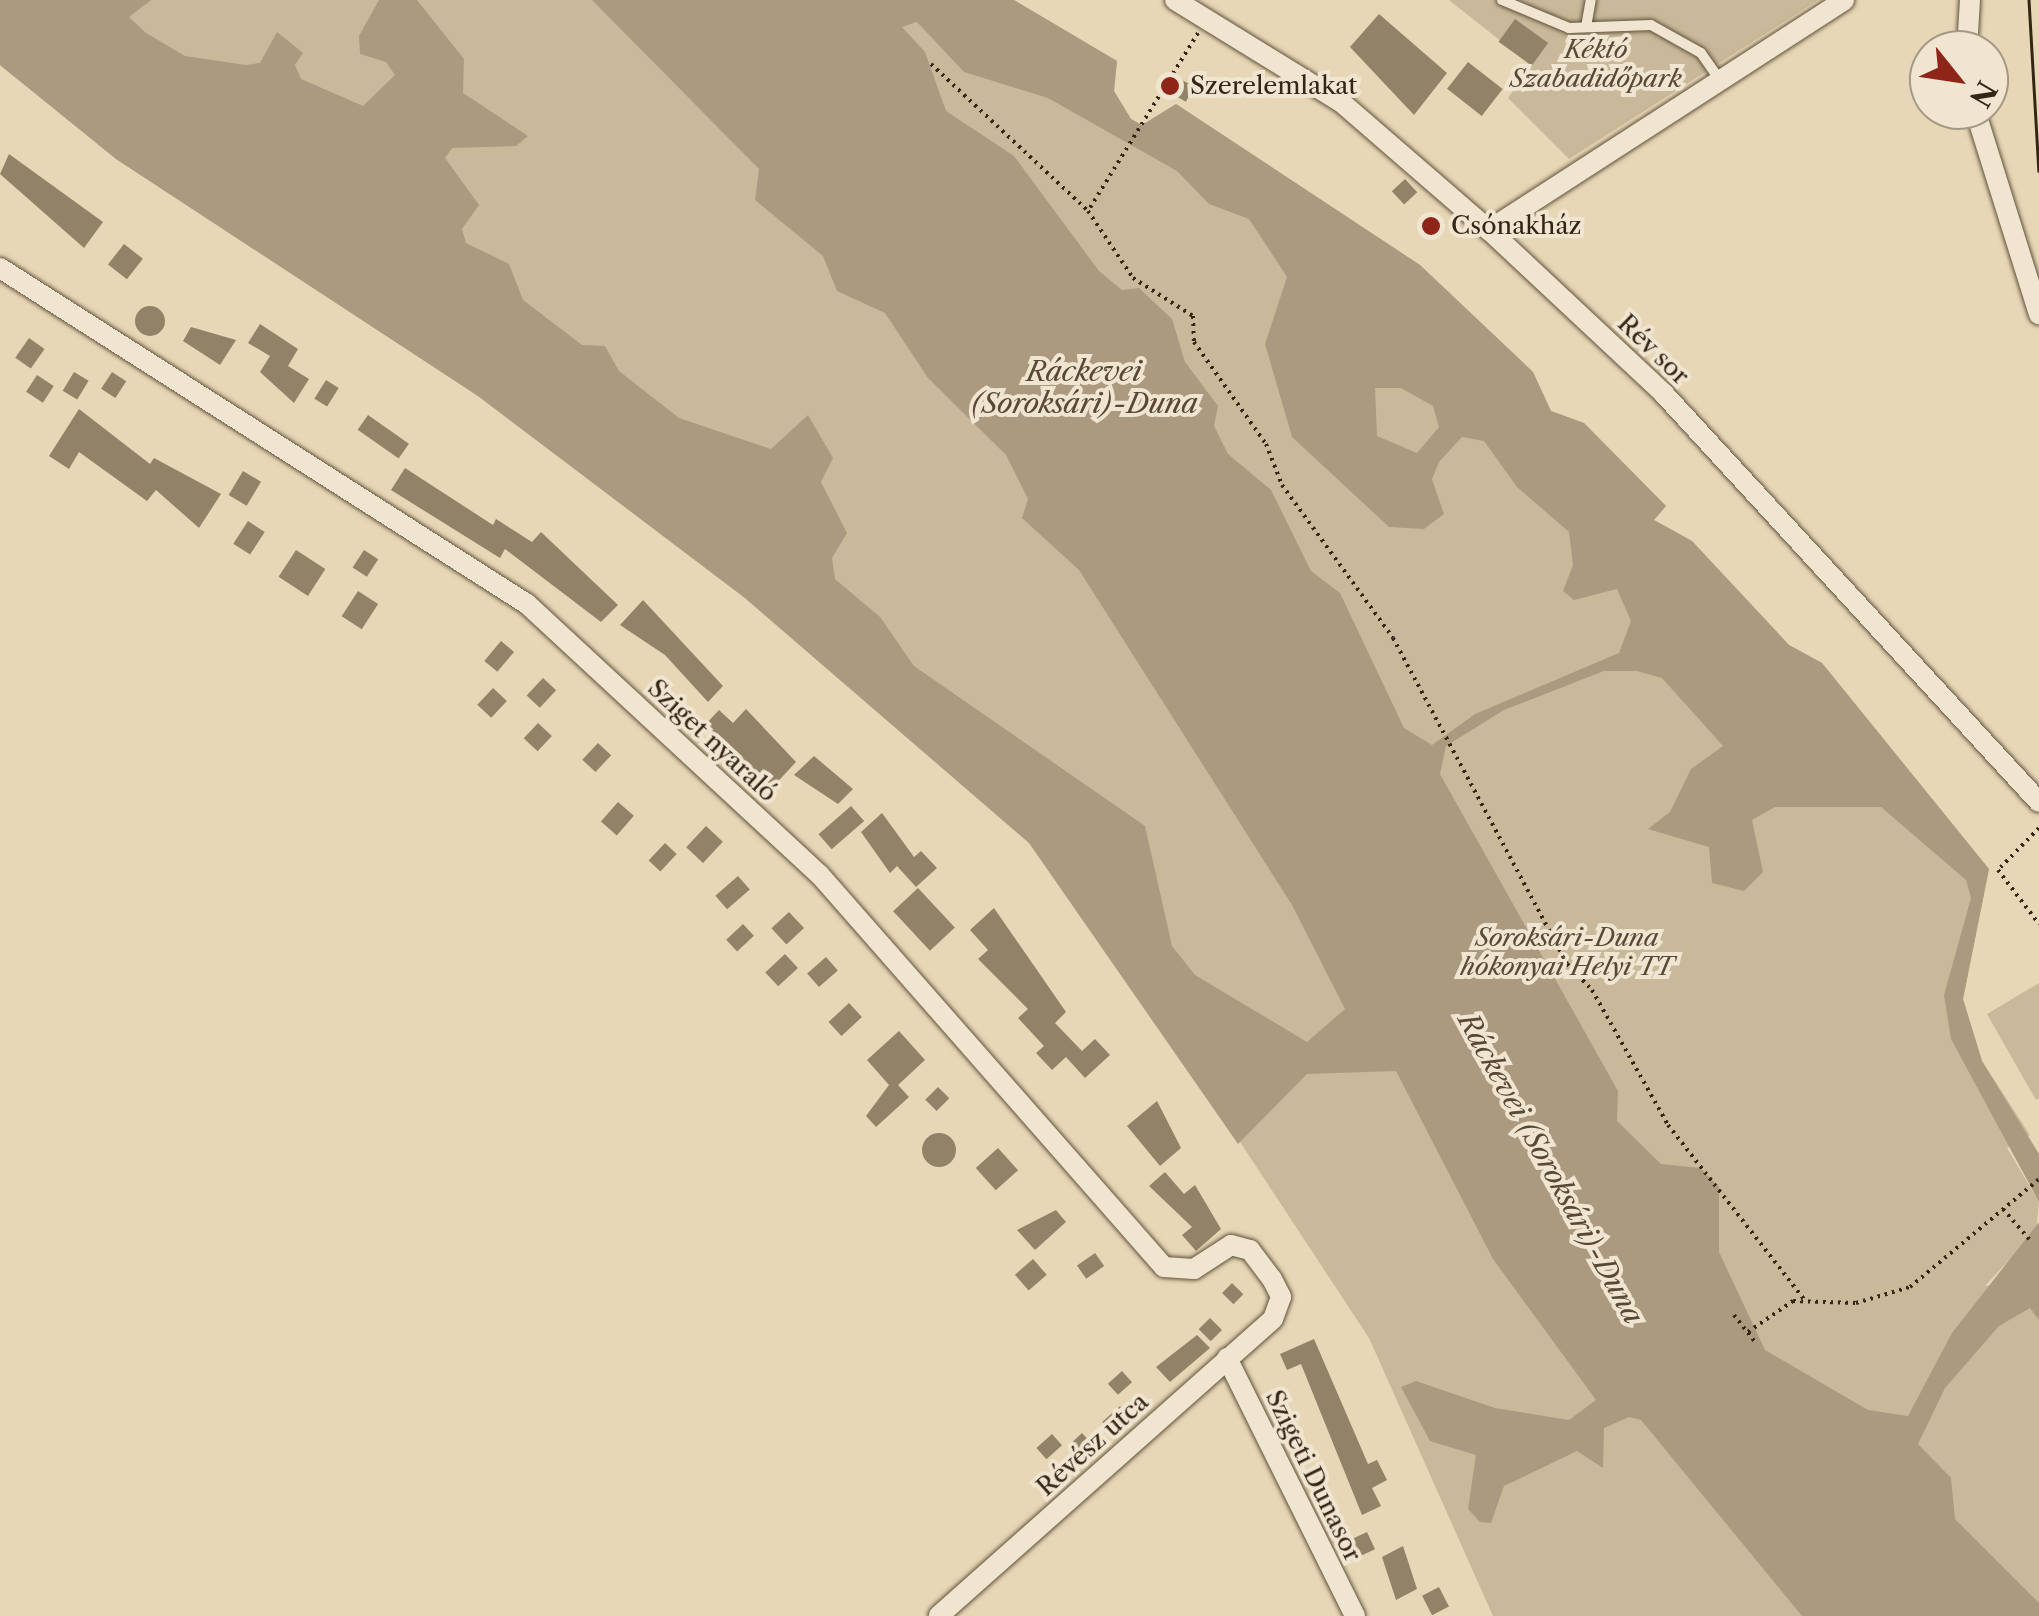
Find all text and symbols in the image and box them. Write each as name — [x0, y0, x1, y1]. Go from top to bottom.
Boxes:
north arrow — [1909, 30, 2009, 130]
park label: Kéktó Szabadidőpark — [1510, 36, 1682, 95]
place label: Szerelemlakat — [1190, 71, 1357, 101]
marker: Szerelemlakat — [1159, 75, 1181, 97]
text: N — [1962, 75, 2004, 113]
place label: Csónakház — [1451, 211, 1581, 241]
marker: Csónakház — [1420, 215, 1442, 237]
street label: Rév sor — [1611, 308, 1695, 392]
water label: Ráckevei (Soroksári)-Duna — [970, 354, 1198, 420]
street label: Sziget nyaraló — [641, 674, 783, 808]
park label: Soroksári-Duna hókonyai Helyi TT — [1461, 924, 1673, 983]
water label: Ráckevei (Soroksári)-Duna — [1451, 1007, 1651, 1329]
street label: Szigeti Dunasor — [1259, 1386, 1367, 1566]
street label: Révész utca — [1031, 1387, 1155, 1503]

